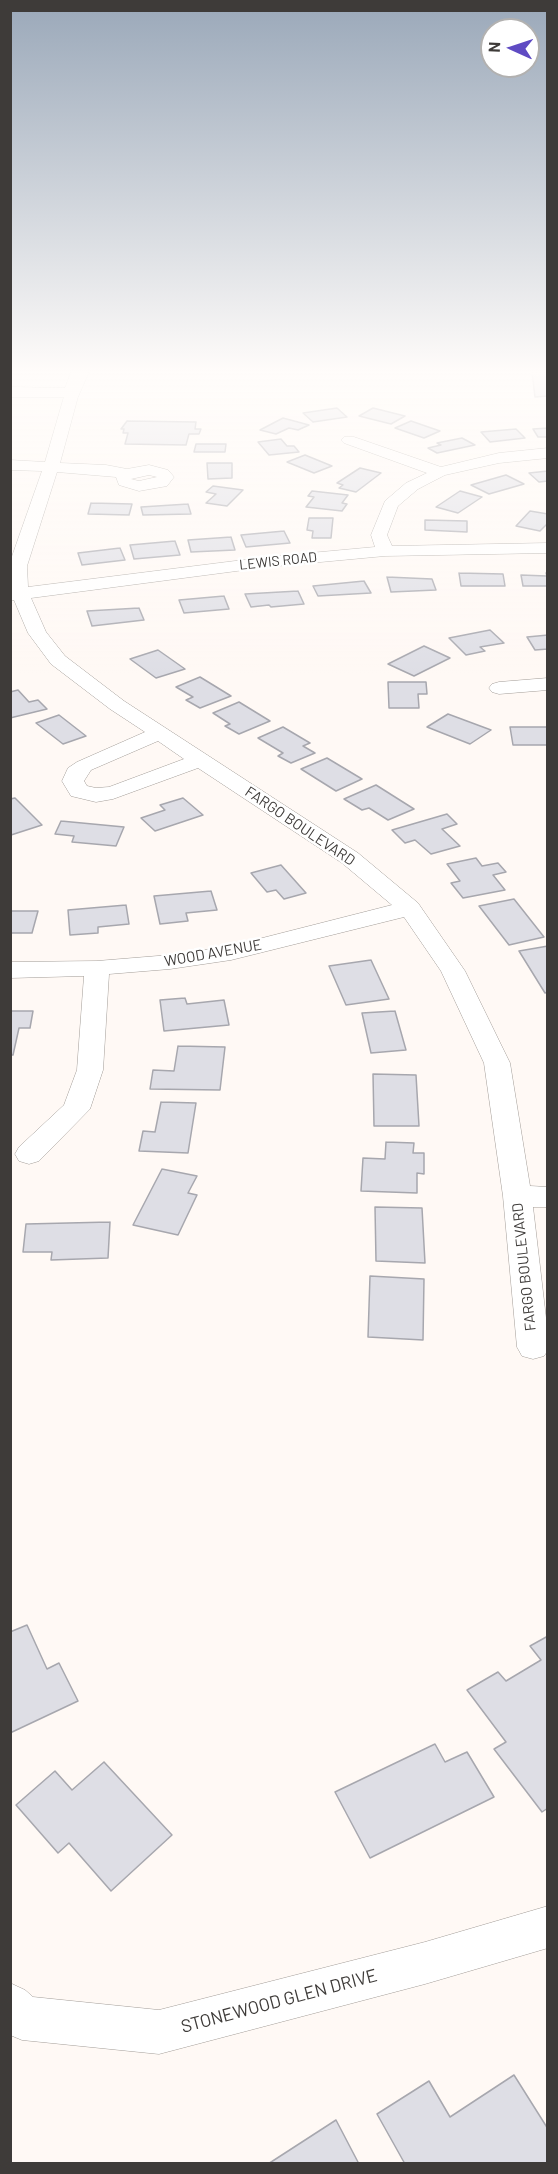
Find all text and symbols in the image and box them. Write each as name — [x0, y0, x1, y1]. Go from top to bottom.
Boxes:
north arrow — [480, 18, 540, 78]
text: N — [484, 41, 503, 53]
street label: LEWIS ROAD — [238, 549, 318, 573]
street label: FARGO BOULEVARD — [242, 783, 358, 869]
street label: WOOD AVENUE — [163, 936, 263, 970]
street label: FARGO BOULEVARD — [508, 1202, 540, 1332]
street label: STONEWOOD GLEN DRIVE — [179, 1964, 379, 2038]

